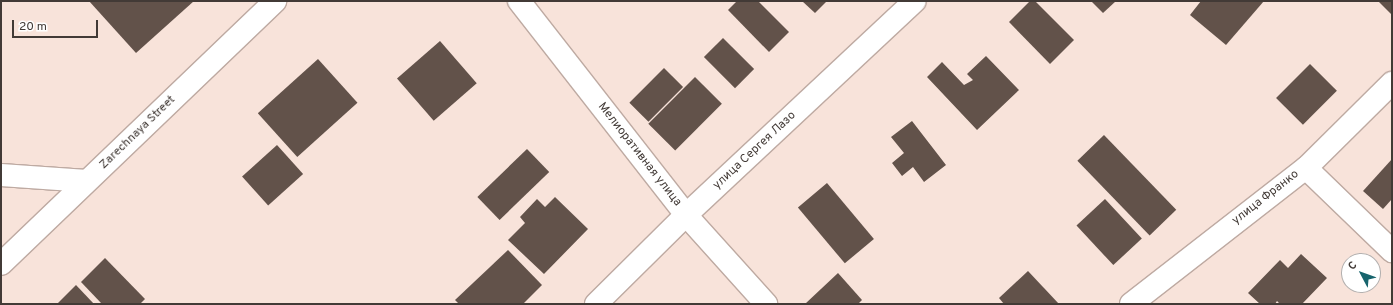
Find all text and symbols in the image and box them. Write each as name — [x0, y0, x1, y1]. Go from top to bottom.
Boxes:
scale bar — [14, 12, 100, 38]
text: 20 m — [19, 19, 47, 35]
street label: Zarechnaya Street — [97, 93, 179, 173]
street label: Мелиоративная улица — [594, 100, 684, 210]
street label: улица Сергея Лазо — [711, 109, 799, 193]
street label: улица Франко — [1230, 168, 1302, 228]
north arrow — [1341, 253, 1381, 293]
text: С — [1345, 259, 1360, 273]

